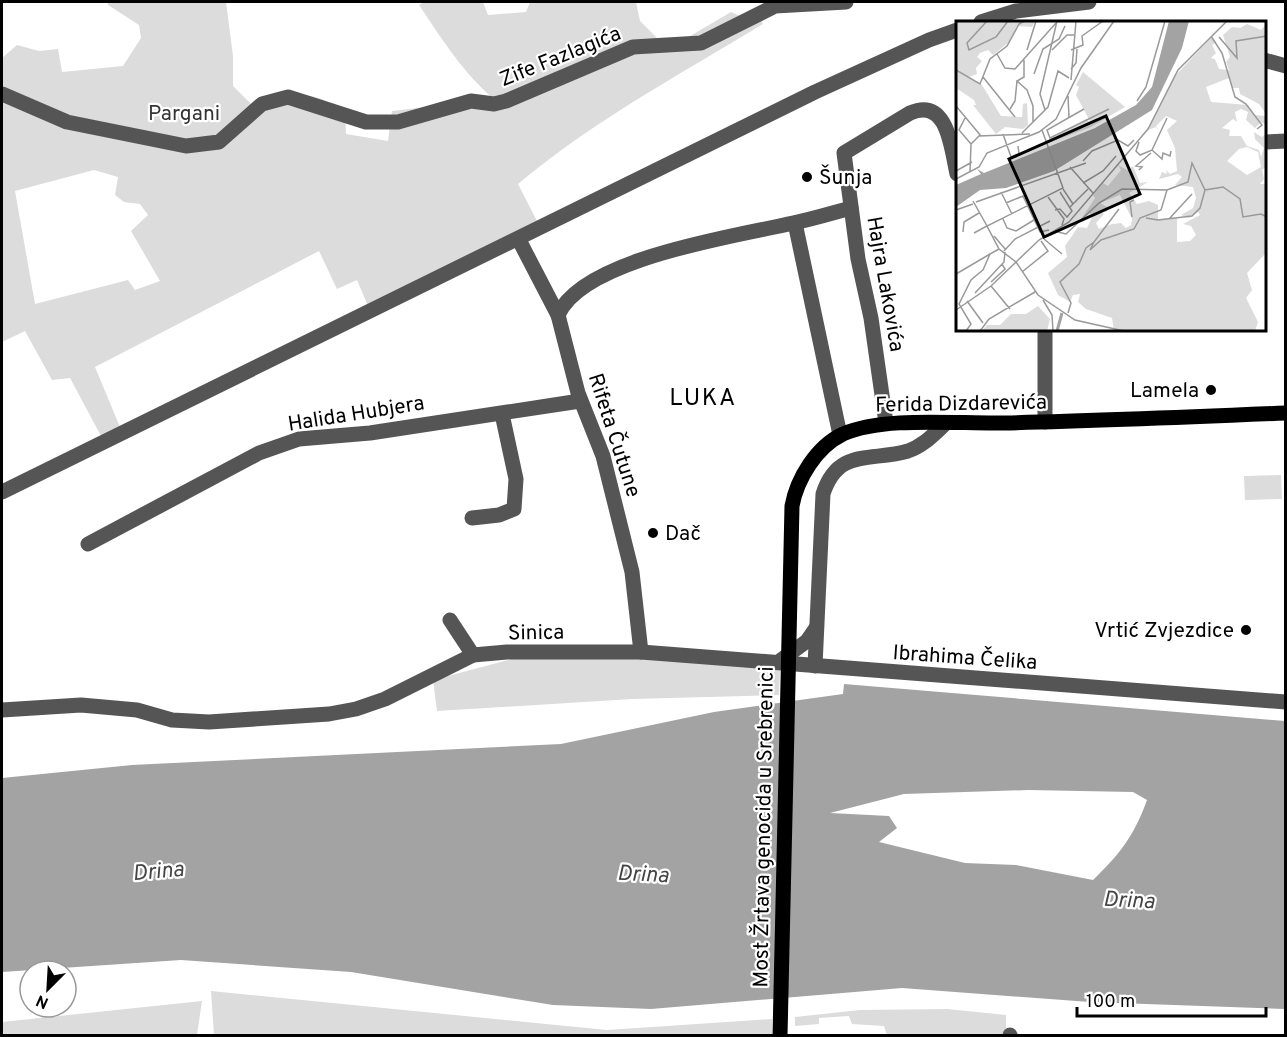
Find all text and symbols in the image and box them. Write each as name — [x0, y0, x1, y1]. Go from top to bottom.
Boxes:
street label: Zife Fazlagića — [496, 21, 625, 94]
inset map — [956, 21, 1266, 332]
park label: Pargani — [148, 101, 220, 128]
place label: Šunja — [819, 164, 872, 192]
marker: Šunja — [800, 170, 814, 184]
street label: Hajra Lakovića — [859, 214, 910, 354]
street label: Rifeta Čutune — [581, 370, 647, 501]
place label: Lamela — [1130, 378, 1199, 405]
marker: Lamela — [1204, 383, 1218, 397]
district label: LUKA — [669, 384, 737, 414]
street label: Halida Hubjera — [286, 390, 426, 439]
street label: Ferida Dizdarevića — [875, 390, 1047, 419]
place label: Dač — [665, 521, 701, 548]
marker: Dač — [646, 526, 660, 540]
place label: Vrtić Zvjezdice — [1094, 618, 1234, 645]
street label: Sinica — [508, 620, 564, 647]
marker: Vrtić Zvjezdice — [1239, 623, 1253, 637]
street label: Ibrahima Čelika — [892, 639, 1038, 677]
street label: Most Žrtava genocida u Srebrenici — [747, 666, 781, 988]
water label: Drina — [131, 857, 186, 888]
water label: Drina — [616, 861, 670, 890]
water label: Drina — [1102, 887, 1156, 916]
north arrow — [18, 959, 78, 1019]
scale bar — [1077, 980, 1266, 1018]
text: N — [33, 989, 52, 1012]
text: 100 m — [1086, 991, 1135, 1014]

